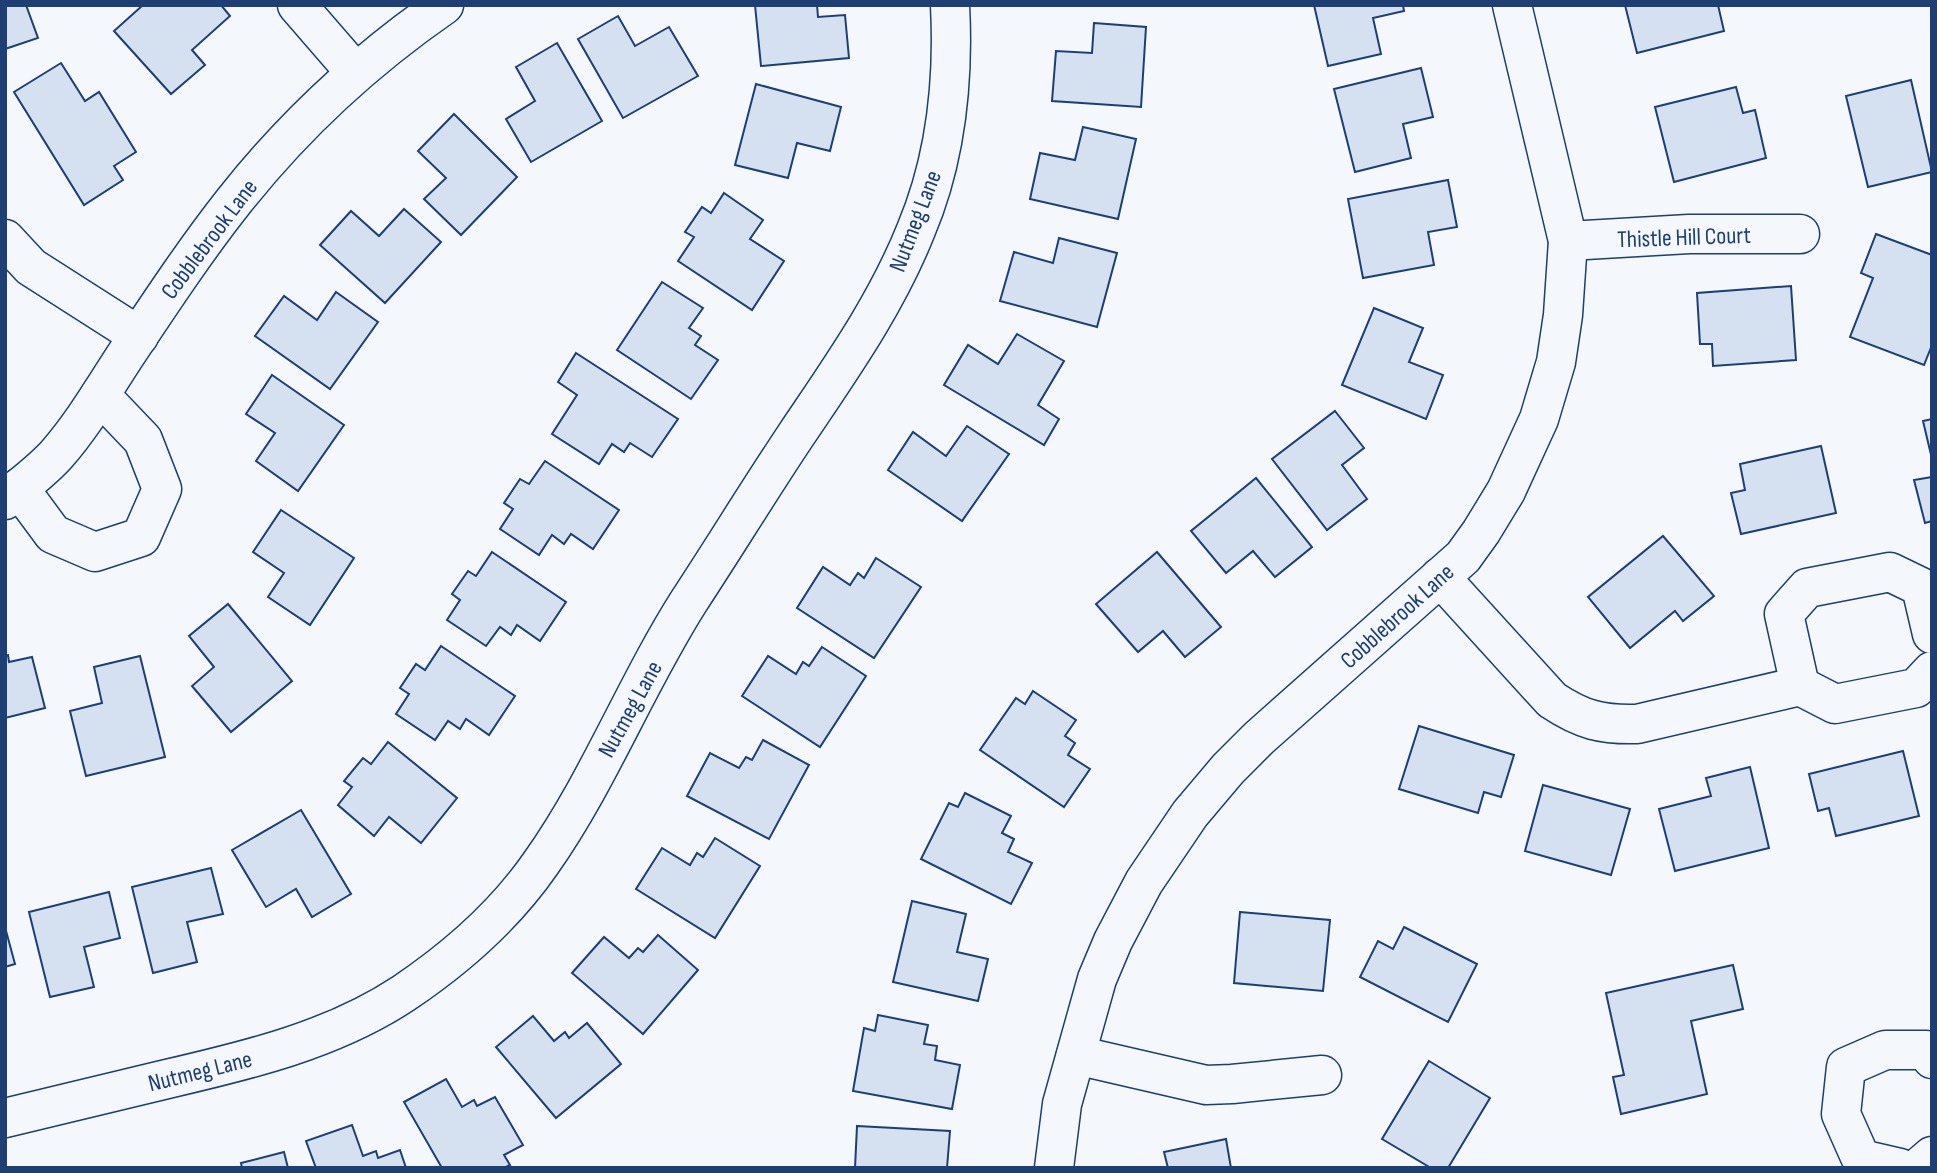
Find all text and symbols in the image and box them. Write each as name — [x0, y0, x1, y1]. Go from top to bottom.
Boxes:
street label: Nutmeg Lane — [883, 166, 948, 276]
street label: Cobblebrook Lane — [155, 174, 264, 305]
street label: Thistle Hill Court — [1617, 221, 1751, 254]
street label: Cobblebrook Lane — [1335, 558, 1460, 675]
street label: Nutmeg Lane — [592, 656, 669, 763]
street label: Nutmeg Lane — [145, 1045, 255, 1098]

